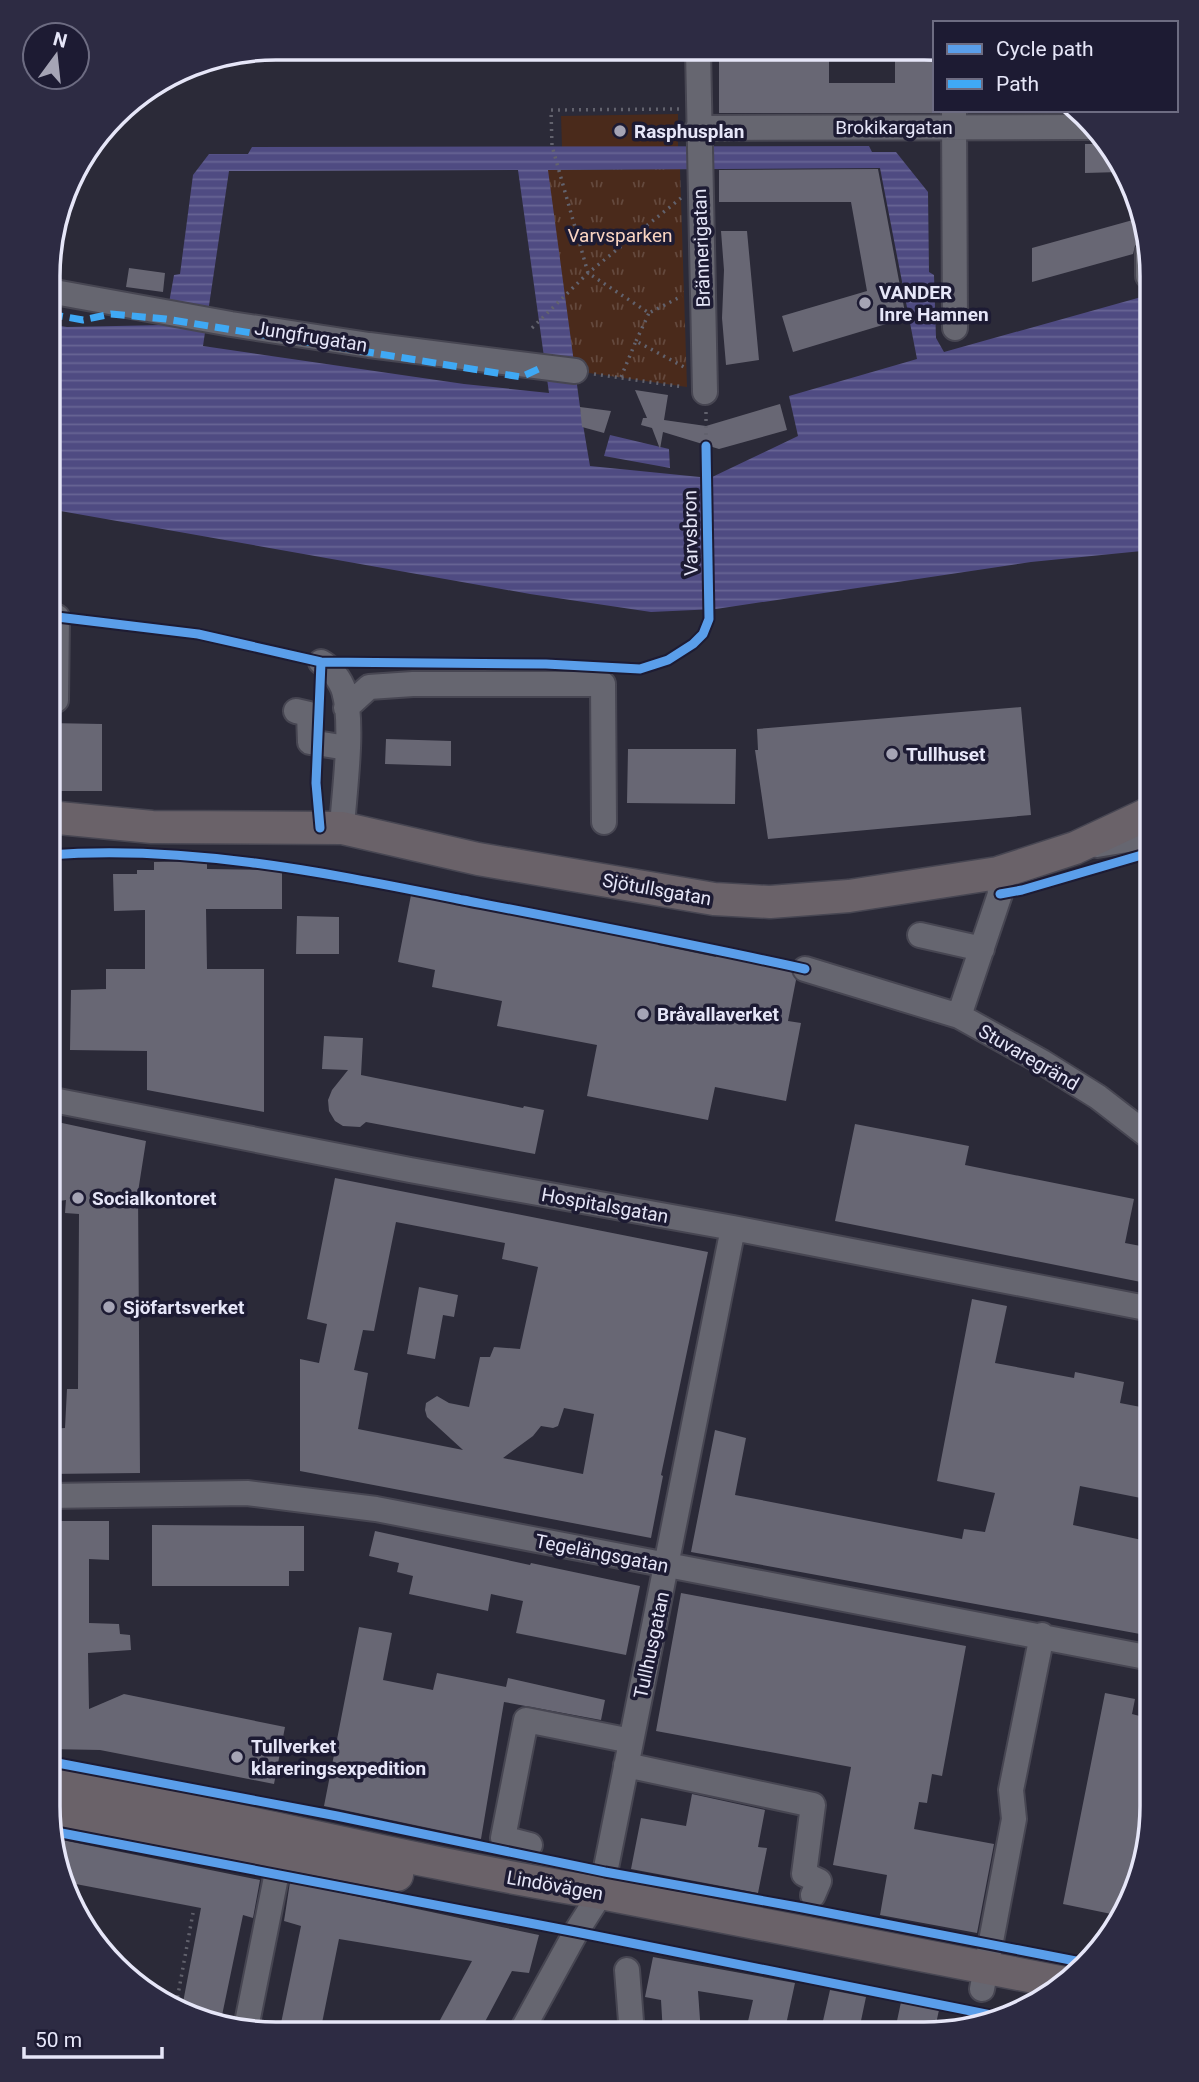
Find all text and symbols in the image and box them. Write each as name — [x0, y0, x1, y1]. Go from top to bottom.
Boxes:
north arrow — [21, 21, 91, 91]
legend — [933, 21, 1178, 112]
text: N — [51, 27, 70, 53]
text: Cycle path — [996, 37, 1094, 61]
text: Path — [996, 72, 1039, 96]
street label: Brokikargatan — [835, 116, 953, 139]
place label: Rasphusplan — [634, 120, 744, 143]
marker: Rasphusplan — [612, 123, 628, 139]
street label: Brännerigatan — [688, 188, 715, 308]
park label: Varvsparken — [567, 224, 673, 247]
place label: VANDER Inre Hamnen — [879, 281, 989, 326]
marker: VANDER Inre Hamnen — [857, 295, 873, 311]
street label: Jungfrugatan — [253, 316, 369, 357]
street label: Varvsbron — [678, 490, 703, 576]
place label: Tullhuset — [906, 743, 986, 766]
marker: Tullhuset — [884, 746, 900, 762]
street label: Sjötullsgatan — [601, 869, 713, 910]
place label: Bråvallaverket — [657, 1003, 779, 1026]
marker: Bråvallaverket — [635, 1006, 651, 1022]
street label: Stuvaregränd — [975, 1019, 1083, 1095]
street label: Hospitalsgatan — [540, 1183, 670, 1228]
place label: Socialkontoret — [92, 1187, 217, 1210]
marker: Socialkontoret — [70, 1190, 86, 1206]
place label: Sjöfartsverket — [123, 1296, 245, 1319]
marker: Sjöfartsverket — [101, 1299, 117, 1315]
street label: Tegelängsgatan — [533, 1529, 670, 1578]
street label: Tullhusgatan — [629, 1589, 674, 1701]
place label: Tullverket klareringsexpedition — [251, 1735, 426, 1780]
marker: Tullverket klareringsexpedition — [229, 1749, 245, 1765]
street label: Lindövägen — [505, 1866, 605, 1905]
scale bar — [24, 2016, 163, 2060]
text: 50 m — [35, 2028, 82, 2052]

